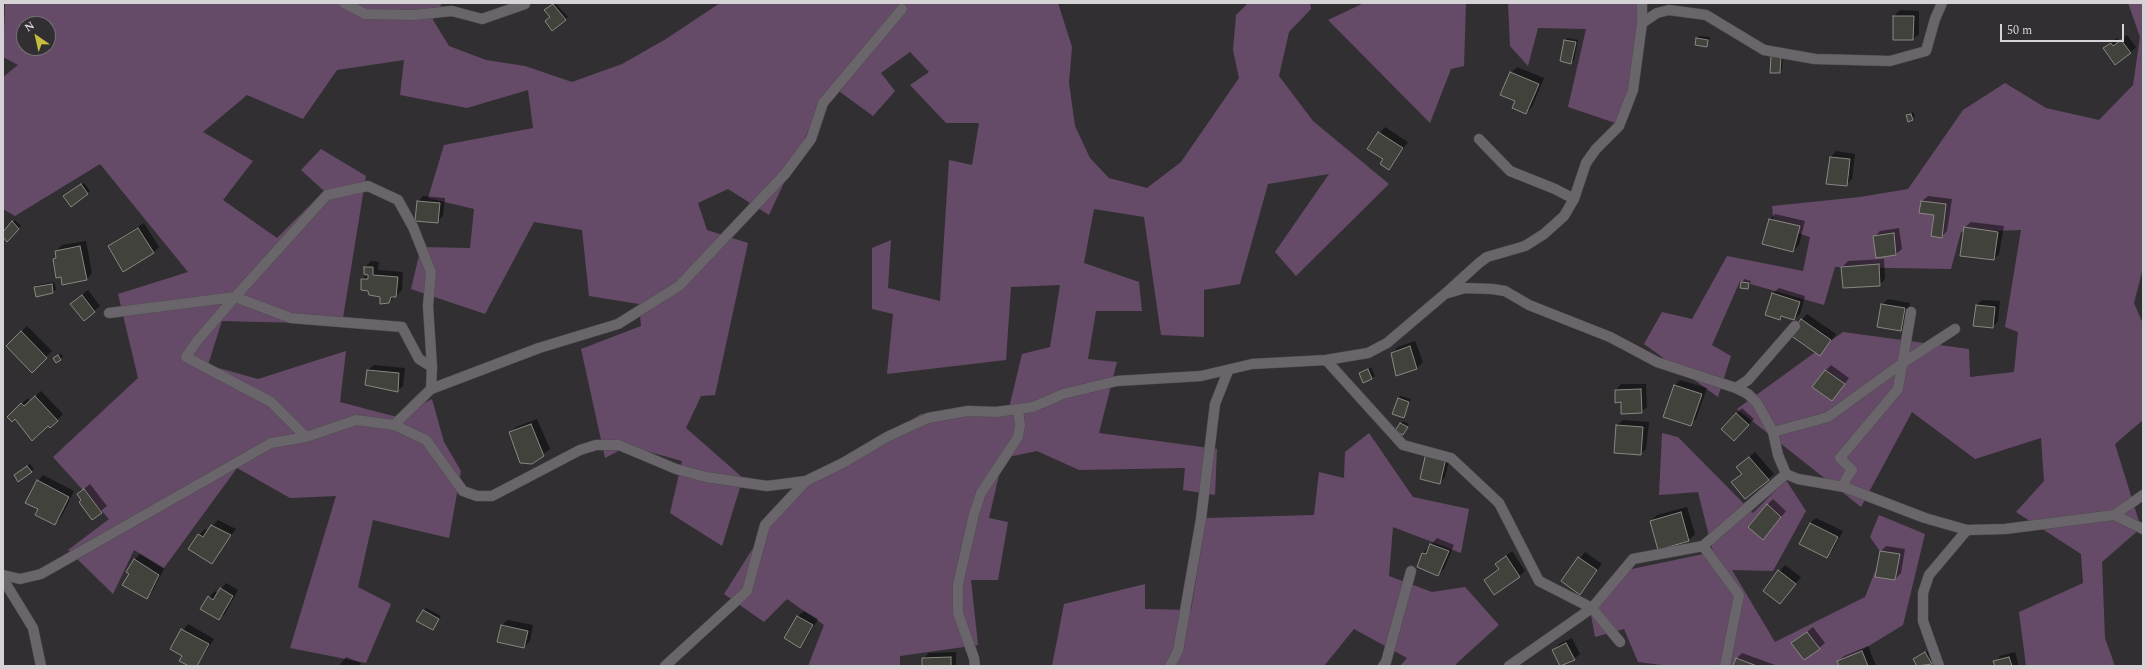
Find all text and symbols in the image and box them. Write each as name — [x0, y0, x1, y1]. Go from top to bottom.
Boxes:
north arrow — [16, 16, 56, 56]
scale bar — [2002, 16, 2126, 42]
text: N — [21, 17, 38, 36]
text: 50 m — [2007, 21, 2032, 40]

